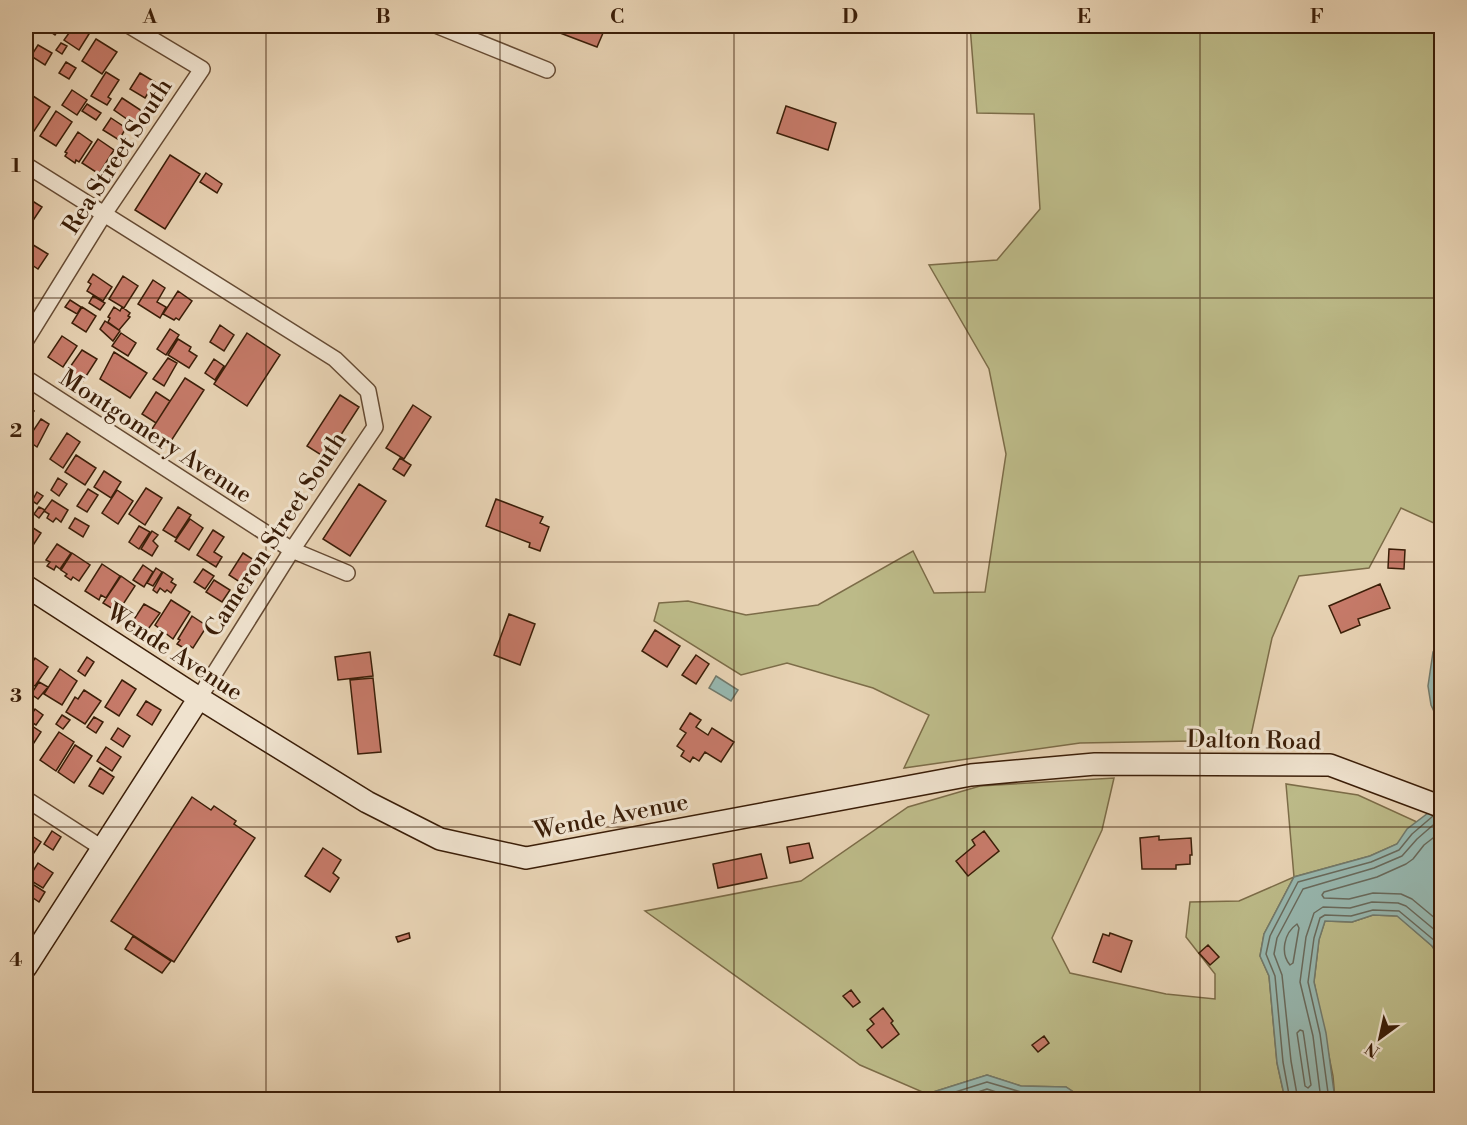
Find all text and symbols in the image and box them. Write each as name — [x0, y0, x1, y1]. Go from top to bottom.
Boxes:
text: A — [142, 5, 158, 30]
text: B — [375, 5, 391, 30]
text: C — [610, 5, 624, 30]
text: D — [842, 5, 858, 30]
text: E — [1077, 5, 1091, 30]
text: F — [1310, 5, 1324, 30]
street label: Rea Street South — [56, 73, 179, 240]
text: 1 — [11, 154, 21, 179]
street label: Montgomery Avenue — [54, 363, 257, 510]
text: 2 — [10, 419, 22, 444]
street label: Cameron Street South — [198, 426, 353, 643]
street label: Wende Avenue — [100, 597, 248, 708]
text: 3 — [10, 684, 22, 709]
street label: Dalton Road — [1186, 725, 1322, 757]
street label: Wende Avenue — [531, 787, 691, 847]
text: 4 — [9, 948, 23, 973]
north arrow — [1350, 1008, 1410, 1068]
text: N — [1361, 1038, 1383, 1062]

